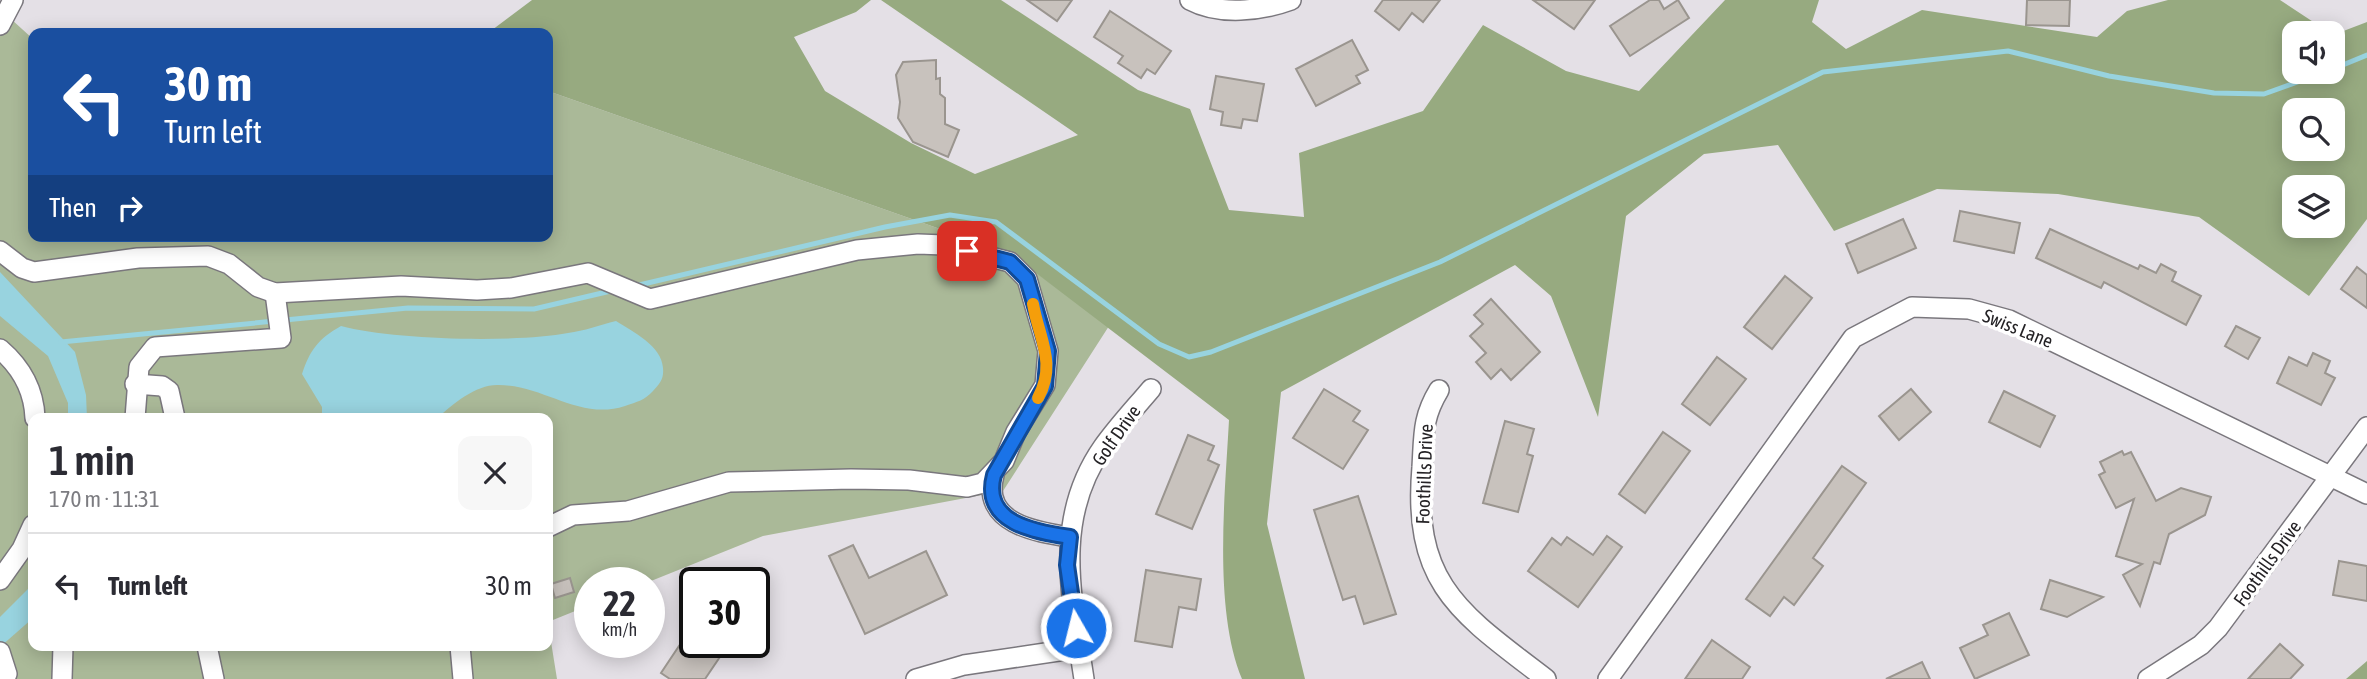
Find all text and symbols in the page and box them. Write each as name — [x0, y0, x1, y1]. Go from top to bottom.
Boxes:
map controls — [2282, 21, 2345, 238]
button: sound — [2282, 21, 2345, 84]
text: 30 m — [164, 55, 252, 111]
icon: left — [49, 56, 140, 147]
button: search — [2282, 98, 2345, 161]
text: Turn left — [164, 113, 262, 150]
button: layers — [2282, 175, 2345, 238]
icon: right — [111, 189, 149, 227]
text: Then — [49, 193, 97, 223]
pin — [937, 221, 997, 281]
icon: arrive — [948, 232, 986, 270]
street label: Swiss Lane — [1980, 304, 2056, 352]
street label: Golf Drive — [1087, 401, 1145, 469]
street label: Foothills Drive — [1411, 423, 1437, 525]
text: 1 min — [49, 436, 135, 484]
button: close — [458, 436, 532, 510]
text: 170 m · 11:31 — [49, 486, 160, 512]
street label: Foothills Drive — [2229, 516, 2305, 610]
icon: left — [49, 567, 87, 605]
speed limit sign: 30 — [679, 567, 770, 658]
text: Turn left — [108, 571, 188, 601]
text: 30 m — [485, 571, 532, 601]
text: 22 — [603, 583, 636, 623]
position arrow — [1039, 591, 1113, 665]
text: km/h — [602, 619, 637, 640]

